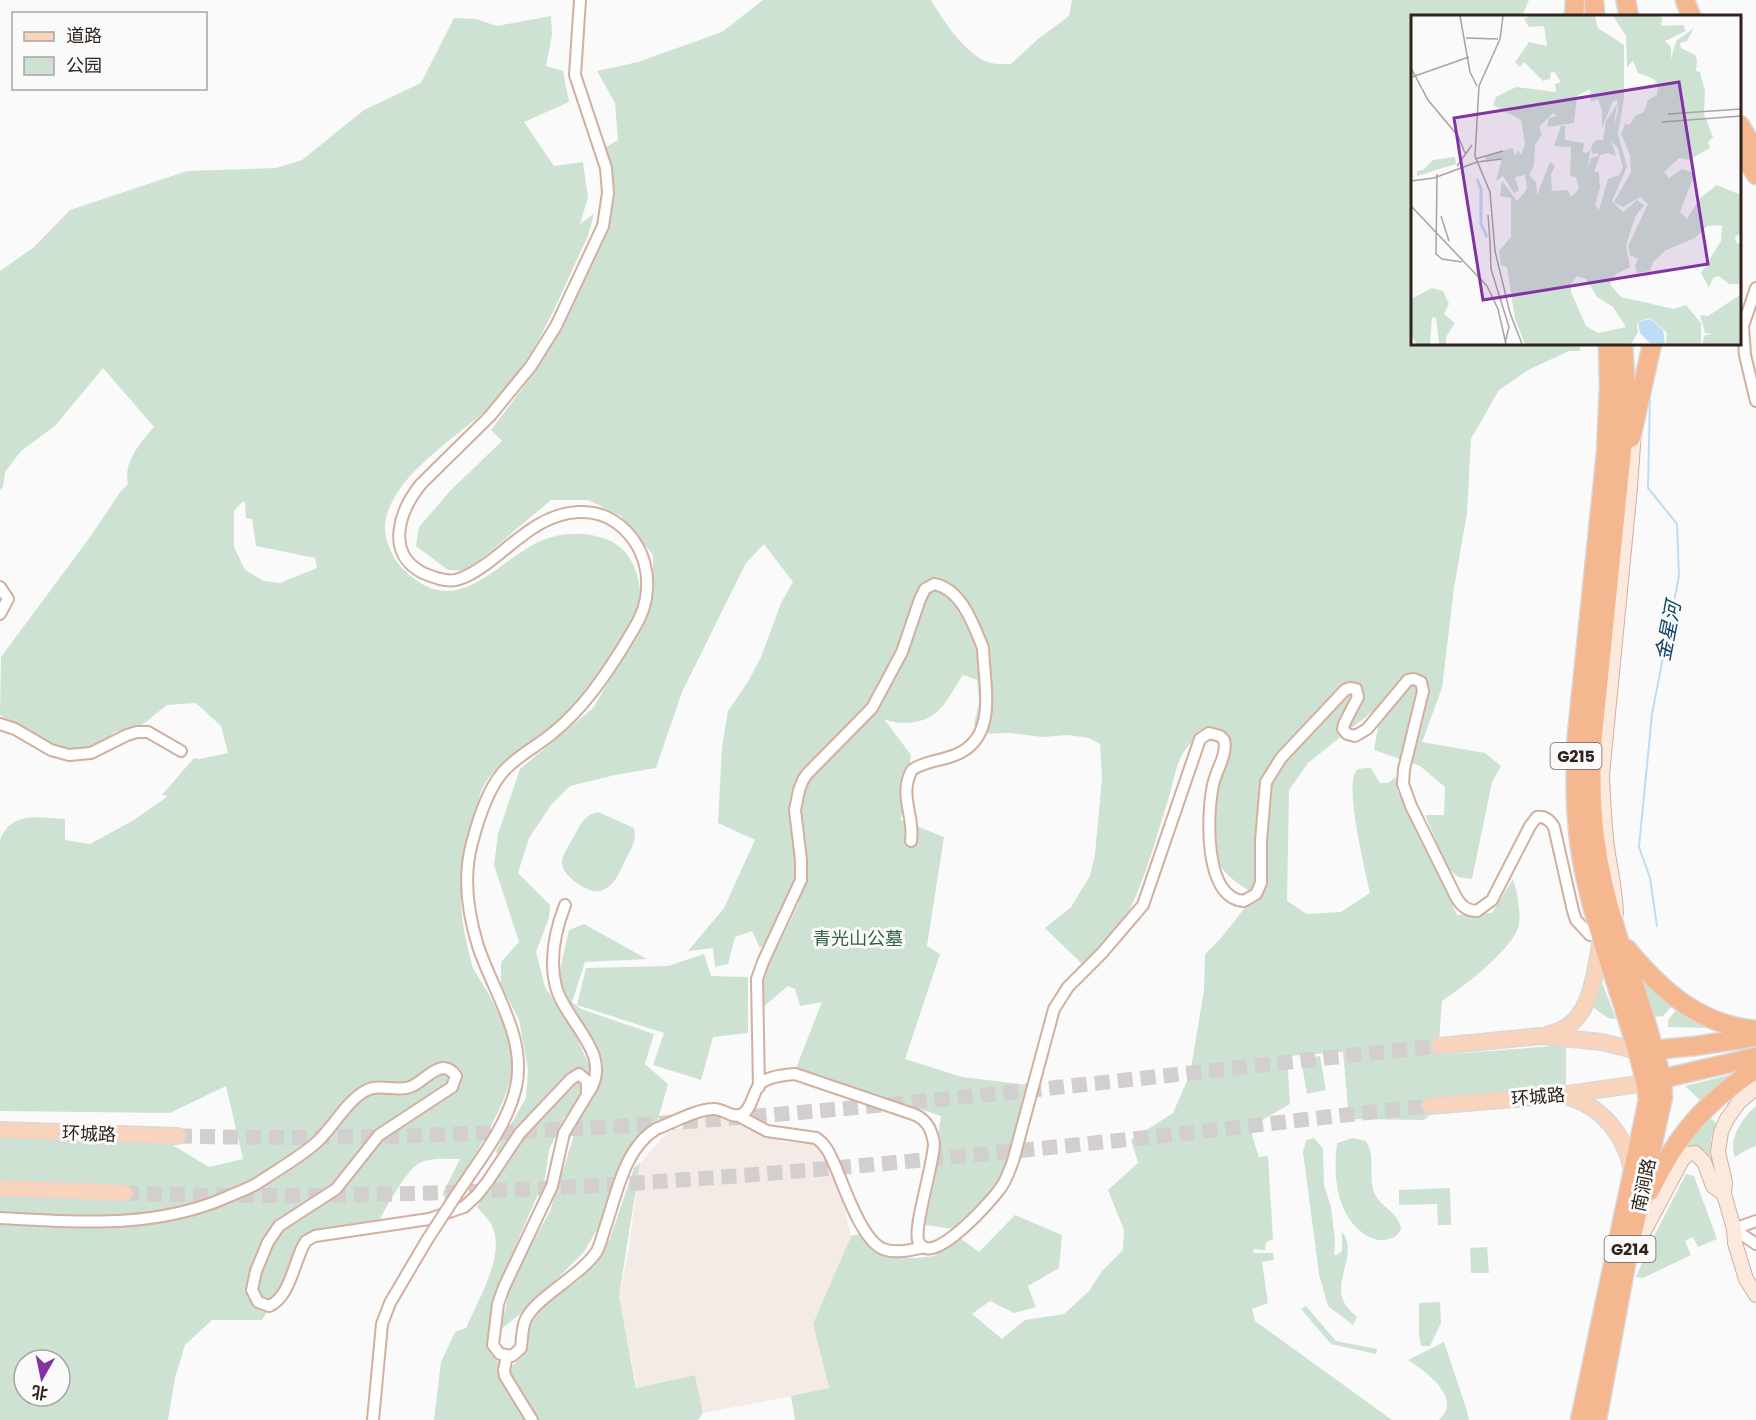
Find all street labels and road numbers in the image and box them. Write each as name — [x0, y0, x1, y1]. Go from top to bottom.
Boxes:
road number: G215 — [1550, 743, 1602, 769]
street label: 环城路 — [1510, 1082, 1566, 1111]
street label: 环城路 — [62, 1120, 116, 1147]
street label: 南涧路 — [1626, 1156, 1661, 1214]
road number: G214 — [1604, 1236, 1656, 1262]

